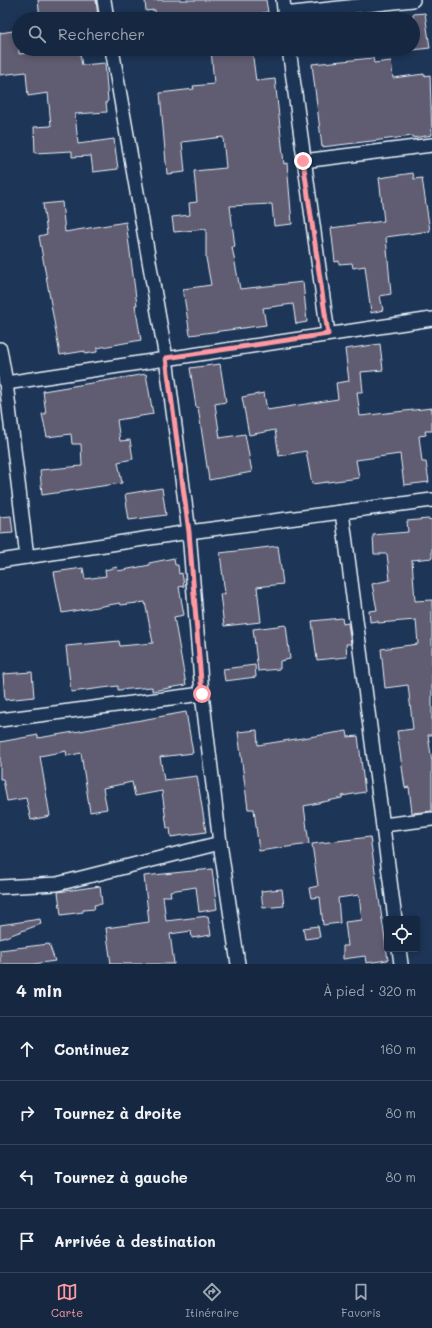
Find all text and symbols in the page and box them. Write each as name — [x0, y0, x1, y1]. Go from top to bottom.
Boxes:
search box — [12, 12, 420, 56]
icon: search — [26, 23, 48, 45]
text: Rechercher — [58, 24, 145, 44]
route end — [294, 152, 312, 170]
route start — [193, 685, 211, 703]
map controls — [384, 916, 420, 952]
button: locate — [384, 916, 420, 952]
text: 4 min — [16, 979, 62, 1001]
text: À pied · 320 m — [323, 982, 416, 999]
icon: ahead — [16, 1038, 38, 1060]
text: Continuez — [54, 1039, 129, 1059]
text: 160 m — [380, 1040, 416, 1057]
icon: right — [16, 1102, 38, 1124]
text: Tournez à droite — [54, 1103, 182, 1123]
text: 80 m — [386, 1104, 416, 1121]
icon: left — [16, 1166, 38, 1188]
text: Tournez à gauche — [54, 1167, 188, 1187]
text: 80 m — [386, 1168, 416, 1185]
icon: arrive — [16, 1230, 38, 1252]
text: Arrivée à destination — [54, 1231, 216, 1251]
tab: Carte — [51, 1281, 83, 1320]
tab: Itinéraire — [185, 1281, 239, 1320]
tab: Favoris — [341, 1281, 381, 1320]

